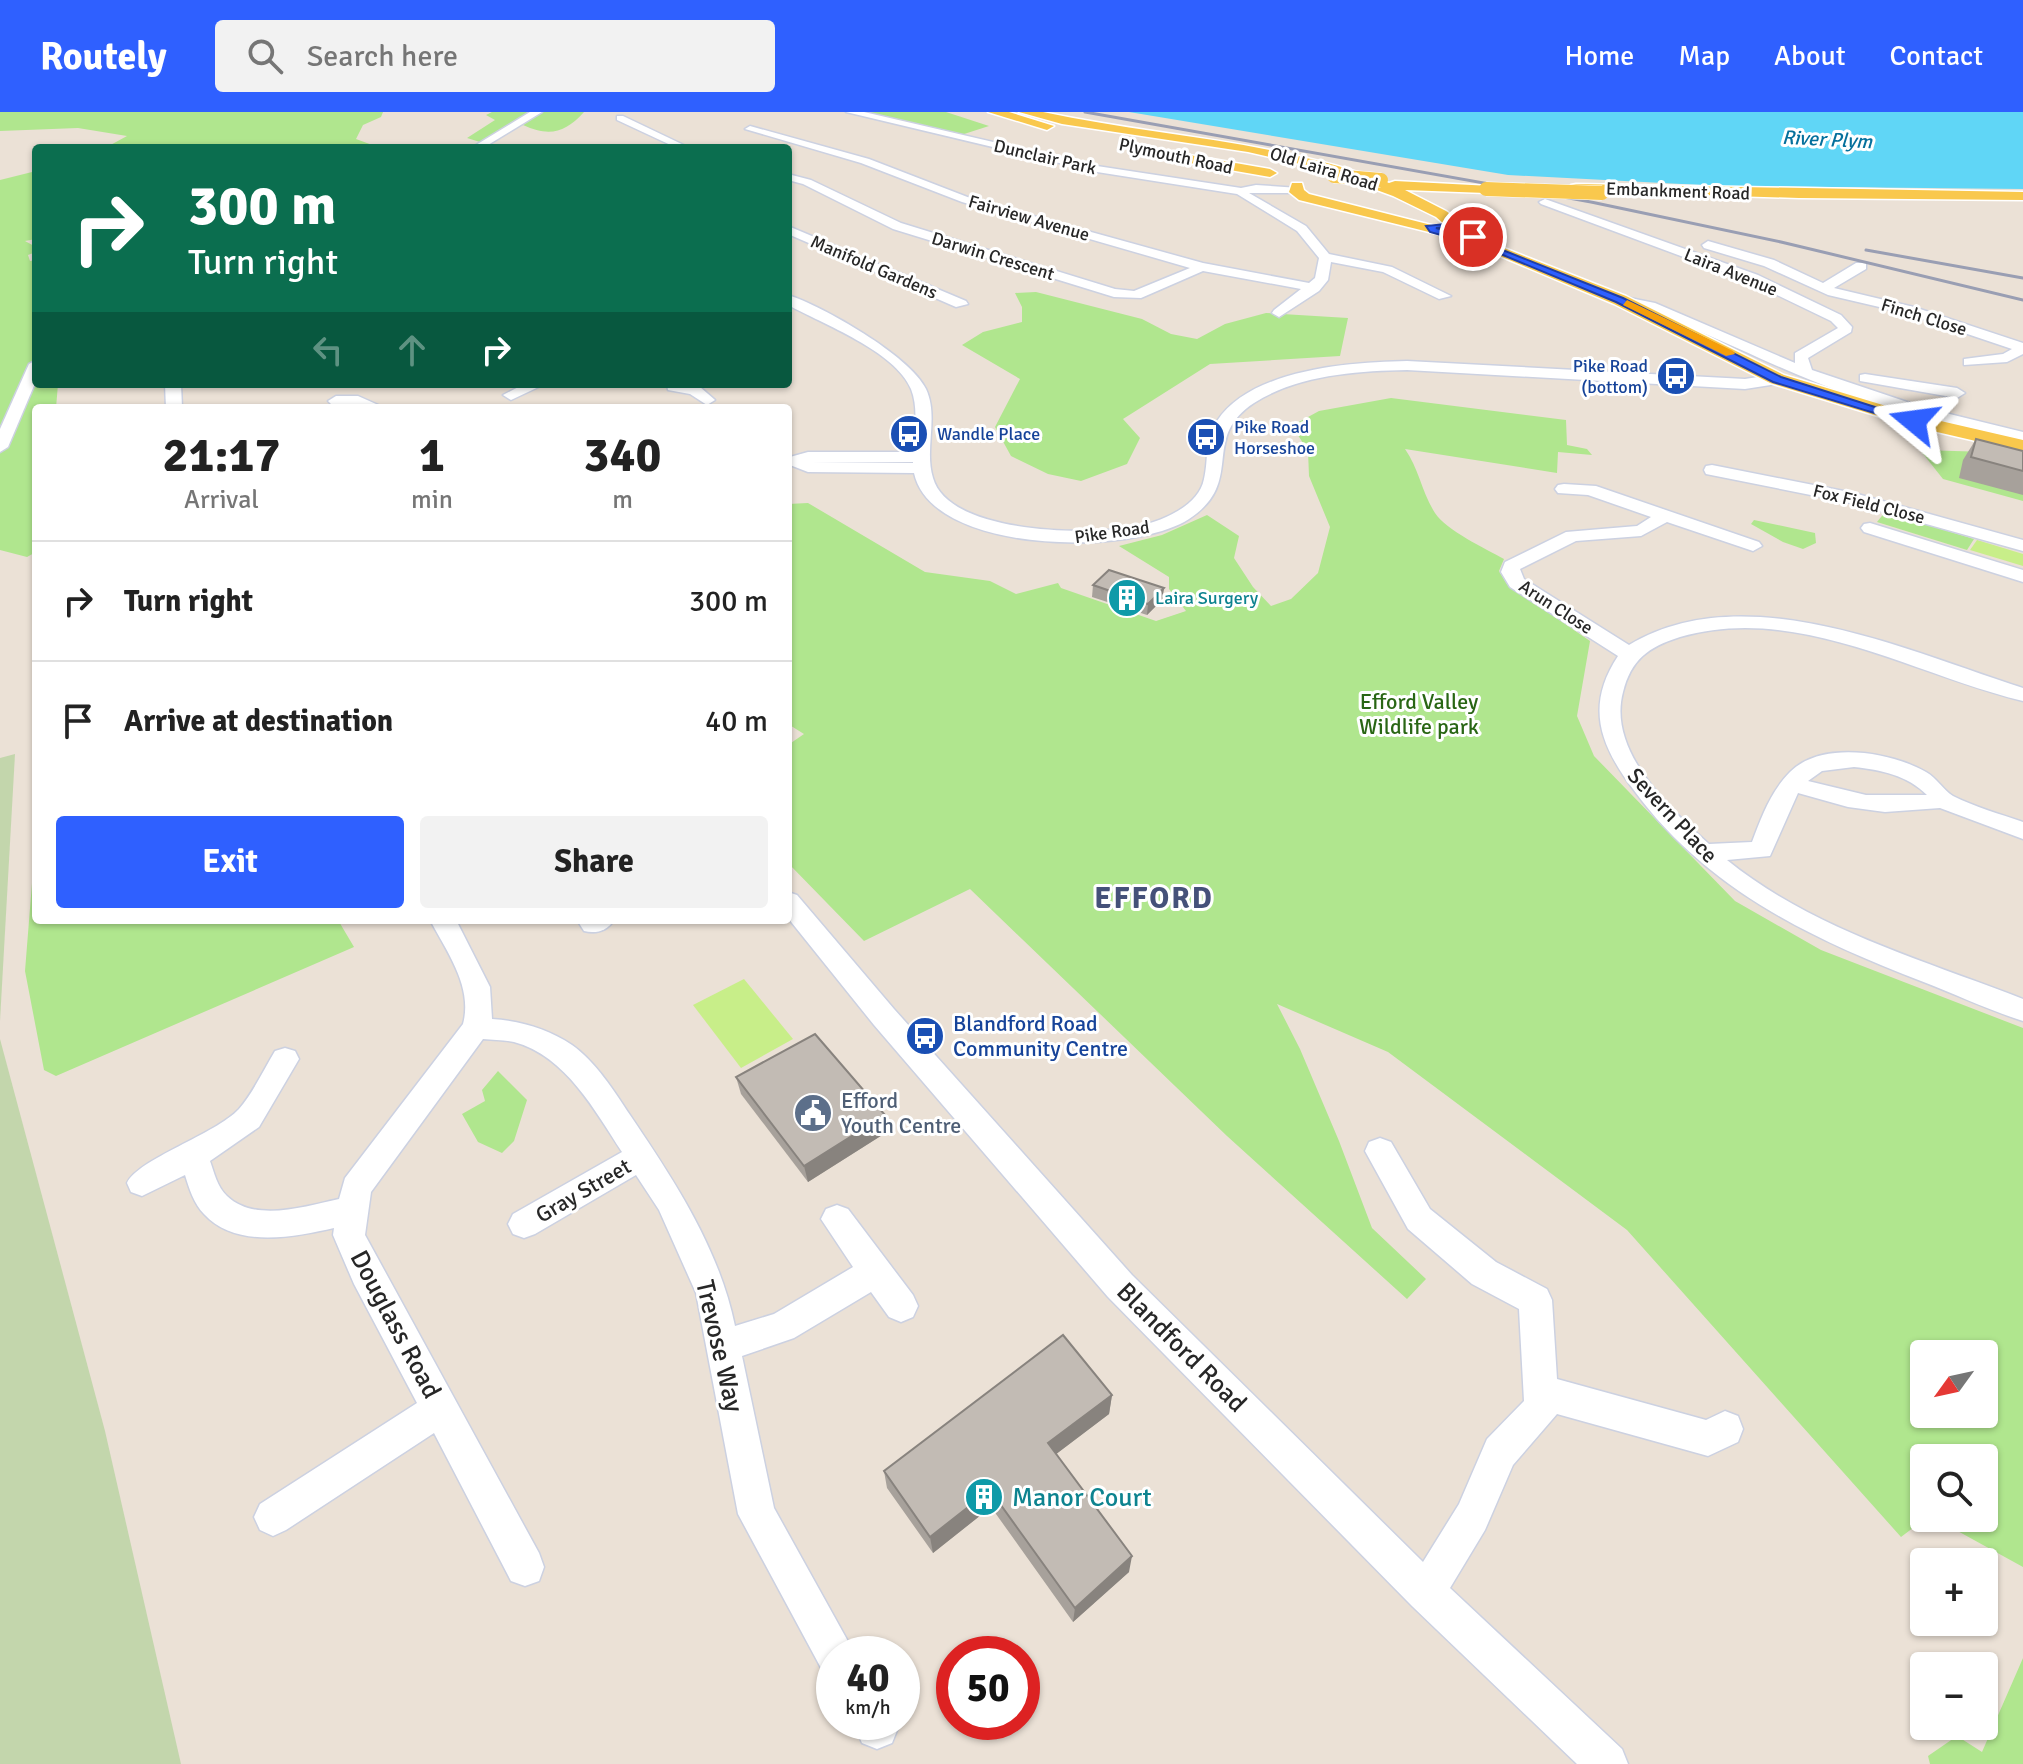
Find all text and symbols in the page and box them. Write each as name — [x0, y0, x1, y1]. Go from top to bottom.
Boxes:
search box — [215, 20, 775, 92]
text: Routely — [40, 33, 167, 80]
icon: search — [243, 34, 287, 78]
text: Search here — [307, 38, 458, 75]
text: Home — [1565, 39, 1634, 73]
text: Map — [1678, 39, 1730, 73]
text: About — [1774, 39, 1846, 73]
text: Contact — [1890, 39, 1983, 73]
water label: River Plym — [1781, 125, 1874, 154]
street label: Plymouth Road — [1117, 133, 1235, 179]
street label: Dunclair Park — [992, 135, 1098, 179]
street label: Old Laira Road — [1267, 142, 1381, 196]
text: 300 m — [188, 171, 336, 240]
icon: right — [56, 176, 160, 280]
street label: Embankment Road — [1606, 177, 1750, 205]
street label: Fairview Avenue — [966, 190, 1092, 246]
pin — [1439, 203, 1507, 271]
icon: arrive — [1451, 215, 1495, 259]
street label: Darwin Crescent — [929, 227, 1057, 285]
street label: Manifold Gardens — [807, 230, 941, 304]
text: Turn right — [188, 240, 338, 285]
street label: Laira Avenue — [1681, 243, 1781, 301]
street label: Finch Close — [1878, 294, 1970, 340]
icon: left — [306, 328, 350, 372]
icon: ahead — [390, 328, 434, 372]
icon: right — [474, 328, 518, 372]
place label: Pike Road (bottom) — [1573, 355, 1648, 398]
bus stop icon: Pike Road (bottom) — [1655, 355, 1697, 397]
position arrow — [1872, 379, 1956, 463]
bus stop icon: Wandle Place — [888, 413, 930, 455]
bus stop icon: Pike Road Horseshoe — [1185, 416, 1227, 458]
place label: Pike Road Horseshoe — [1234, 416, 1315, 459]
place label: Wandle Place — [937, 423, 1040, 445]
text: 21:17 — [163, 426, 280, 485]
text: 1 — [419, 426, 445, 485]
text: 340 — [584, 426, 661, 485]
street label: Fox Field Close — [1811, 479, 1927, 529]
text: Arrival — [184, 484, 259, 516]
text: min — [411, 484, 453, 516]
text: m — [612, 484, 633, 516]
street label: Pike Road — [1073, 516, 1151, 548]
street label: Arun Close — [1515, 575, 1597, 639]
building icon: Laira Surgery — [1106, 577, 1148, 619]
icon: right — [56, 579, 100, 623]
text: Turn right — [124, 583, 253, 620]
text: 300 m — [689, 583, 768, 620]
place label: Laira Surgery — [1155, 587, 1259, 609]
park label: Efford Valley Wildlife park — [1359, 688, 1479, 740]
icon: arrive — [56, 699, 100, 743]
text: Arrive at destination — [124, 703, 393, 740]
text: 40 m — [705, 703, 768, 740]
street label: Severn Place — [1622, 762, 1723, 868]
button: Exit — [56, 816, 404, 908]
button: Share — [420, 816, 768, 908]
district label: EFFORD — [1094, 880, 1214, 917]
place label: Blandford Road Community Centre — [953, 1010, 1128, 1062]
bus stop icon: Blandford Road Community Centre — [904, 1015, 946, 1057]
place label: Efford Youth Centre — [841, 1087, 961, 1139]
public building icon: Efford Youth Centre — [792, 1092, 834, 1134]
street label: Gray Street — [531, 1152, 636, 1228]
street label: Douglass Road — [343, 1245, 448, 1404]
street label: Blandford Road — [1110, 1276, 1253, 1419]
street label: Trevose Way — [688, 1277, 750, 1415]
north arrow — [1910, 1340, 1998, 1428]
map controls — [1910, 1340, 1998, 1740]
button: search — [1910, 1444, 1998, 1532]
building icon: Manor Court — [963, 1476, 1005, 1518]
place label: Manor Court — [1012, 1482, 1152, 1514]
button: + — [1910, 1548, 1998, 1636]
speed limit sign: 50 — [936, 1636, 1040, 1740]
button: − — [1910, 1652, 1998, 1740]
text: 40 — [846, 1653, 890, 1703]
text: km/h — [845, 1695, 891, 1720]

